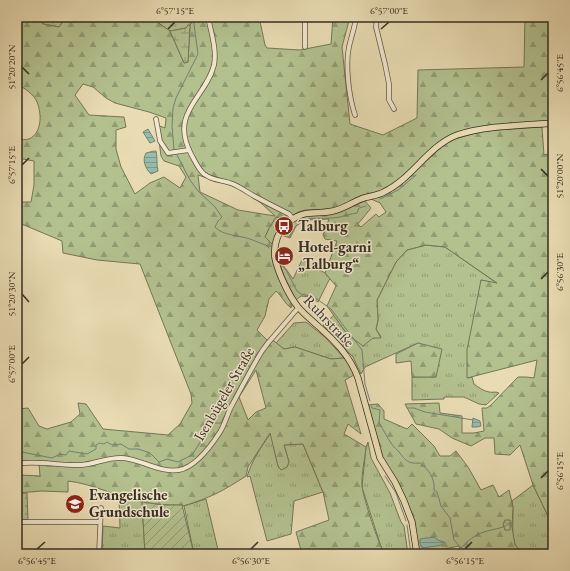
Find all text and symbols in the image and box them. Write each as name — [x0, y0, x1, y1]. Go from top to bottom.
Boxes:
text: 6°57'15"E — [156, 4, 194, 17]
text: 6°57'00"E — [370, 4, 408, 17]
text: 51°20'20"N — [5, 44, 18, 89]
text: 6°56'45"E — [553, 54, 566, 92]
text: 6°57'15"E — [5, 146, 18, 184]
text: 51°20'00"N — [553, 153, 566, 198]
bus stop icon: Talburg — [273, 215, 295, 237]
place label: Talburg — [298, 216, 348, 235]
place label: Hotel-garni „Talburg“ — [298, 237, 372, 273]
hotel icon: Hotel-garni „Talburg“ — [273, 245, 295, 267]
text: 6°56'30"E — [553, 253, 566, 291]
text: 51°20'30"N — [5, 271, 18, 316]
street label: Ruhrstraße — [300, 291, 359, 351]
street label: Isenbügeler Straße — [189, 343, 258, 444]
text: 6°57'00"E — [5, 345, 18, 383]
text: 6°56'15"E — [553, 452, 566, 490]
place label: Evangelische Grundschule — [89, 485, 169, 521]
school or university icon: Evangelische Grundschule — [64, 493, 86, 515]
text: 6°56'45"E — [18, 554, 56, 567]
text: 6°56'30"E — [232, 554, 270, 567]
text: 6°56'15"E — [446, 554, 484, 567]

